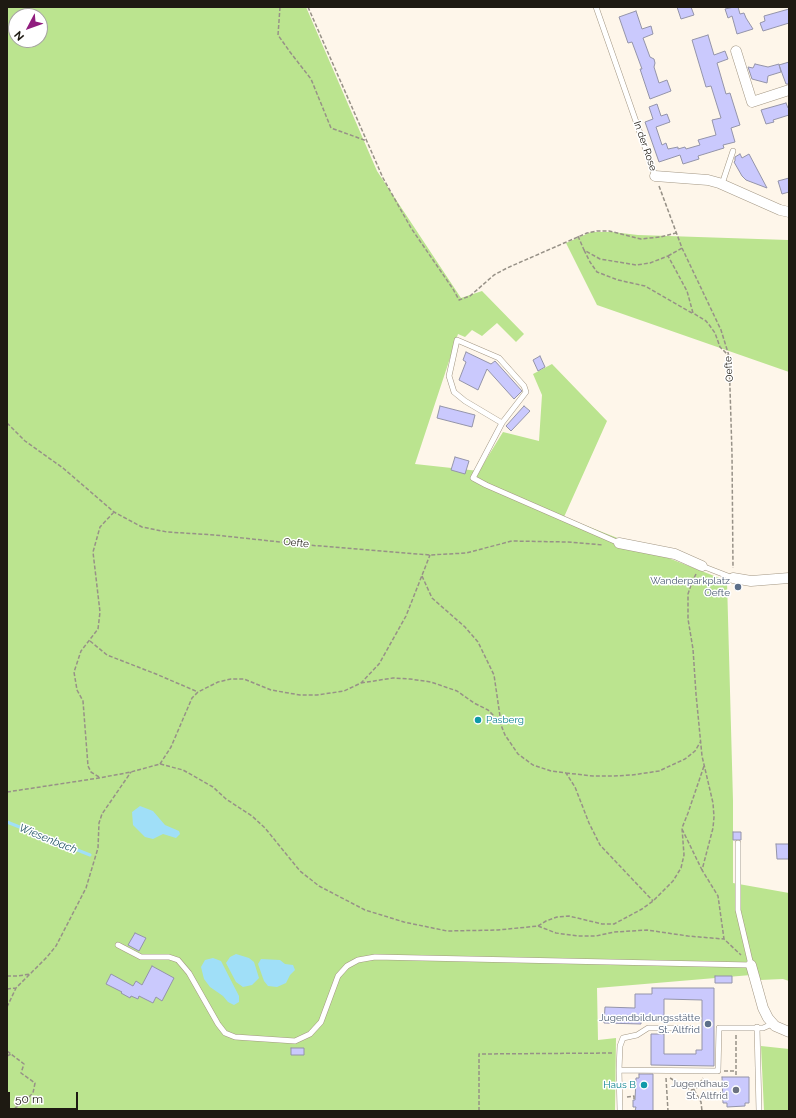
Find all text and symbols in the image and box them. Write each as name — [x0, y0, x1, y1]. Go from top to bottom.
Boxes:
north arrow — [8, 8, 48, 48]
text: N — [12, 28, 27, 43]
street label: In der Rose — [631, 119, 659, 173]
street label: Oefte — [722, 356, 736, 382]
street label: Oefte — [283, 536, 309, 550]
place label: Wanderparkplatz Oefte — [650, 575, 730, 598]
marker: Wanderparkplatz Oefte — [733, 582, 743, 592]
place label: Pasberg — [486, 714, 524, 726]
marker: Pasberg — [473, 715, 483, 725]
water label: Wiesenbach — [17, 821, 79, 857]
place label: Jugendbildungsstätte St. Altfrid — [599, 1012, 700, 1036]
marker: Jugendbildungsstätte St. Altfrid — [703, 1019, 713, 1029]
place label: Jugendhaus St. Altfrid — [671, 1078, 728, 1102]
place label: Haus B — [603, 1079, 636, 1091]
marker: Haus B — [639, 1080, 649, 1090]
scale bar — [10, 1084, 80, 1110]
marker: Jugendhaus St. Altfrid — [731, 1085, 741, 1095]
text: 50 m — [15, 1092, 43, 1106]

